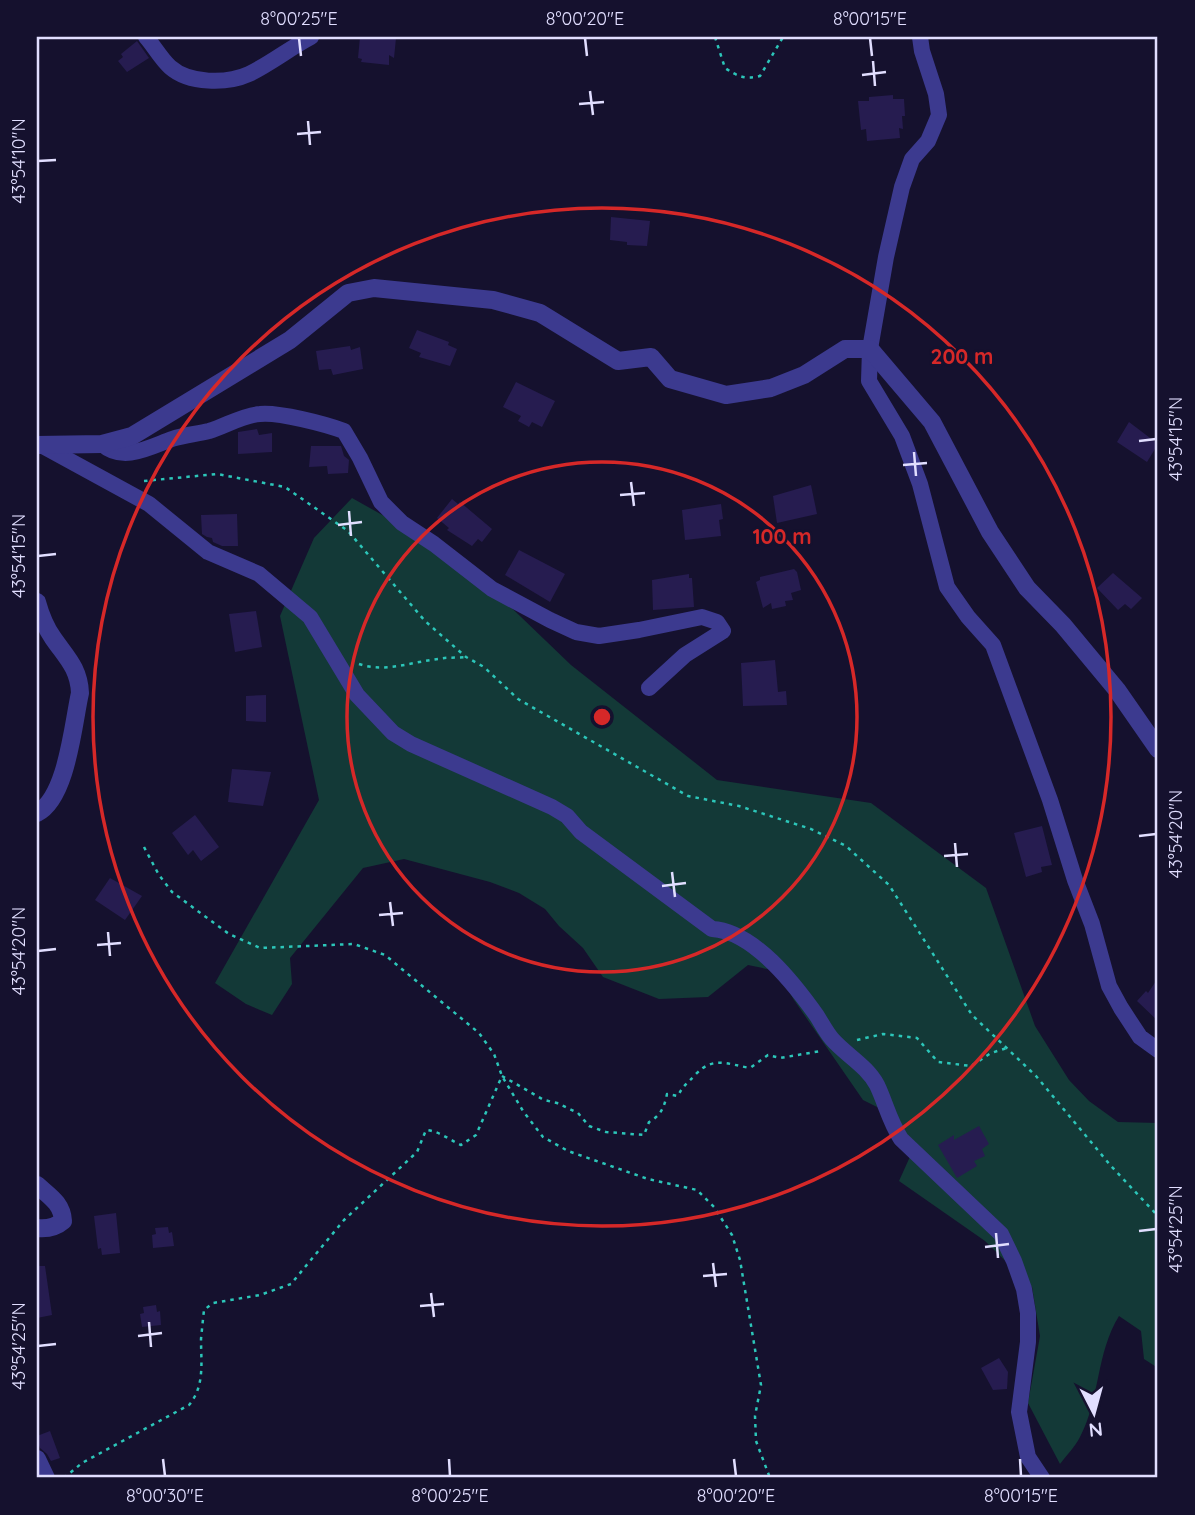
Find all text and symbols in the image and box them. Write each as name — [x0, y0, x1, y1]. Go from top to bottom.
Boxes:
text: 8°00'25"E — [260, 7, 338, 30]
text: 8°00'20"E — [546, 7, 624, 30]
text: 8°00'15"E — [833, 7, 907, 30]
text: 43°54'10"N — [7, 118, 30, 204]
text: 200 m — [931, 343, 993, 369]
text: 43°54'15"N — [1164, 397, 1187, 481]
text: 43°54'15"N — [7, 514, 30, 598]
text: 100 m — [752, 523, 812, 549]
centre of rings — [590, 705, 614, 729]
text: 43°54'20"N — [1164, 790, 1187, 878]
text: 43°54'20"N — [7, 907, 30, 995]
text: 43°54'25"N — [1164, 1185, 1187, 1273]
text: 43°54'25"N — [7, 1302, 30, 1390]
north arrow — [1058, 1378, 1128, 1448]
text: N — [1088, 1417, 1104, 1443]
text: 8°00'30"E — [126, 1484, 204, 1507]
text: 8°00'25"E — [411, 1484, 489, 1507]
text: 8°00'20"E — [697, 1484, 775, 1507]
text: 8°00'15"E — [984, 1484, 1058, 1507]

